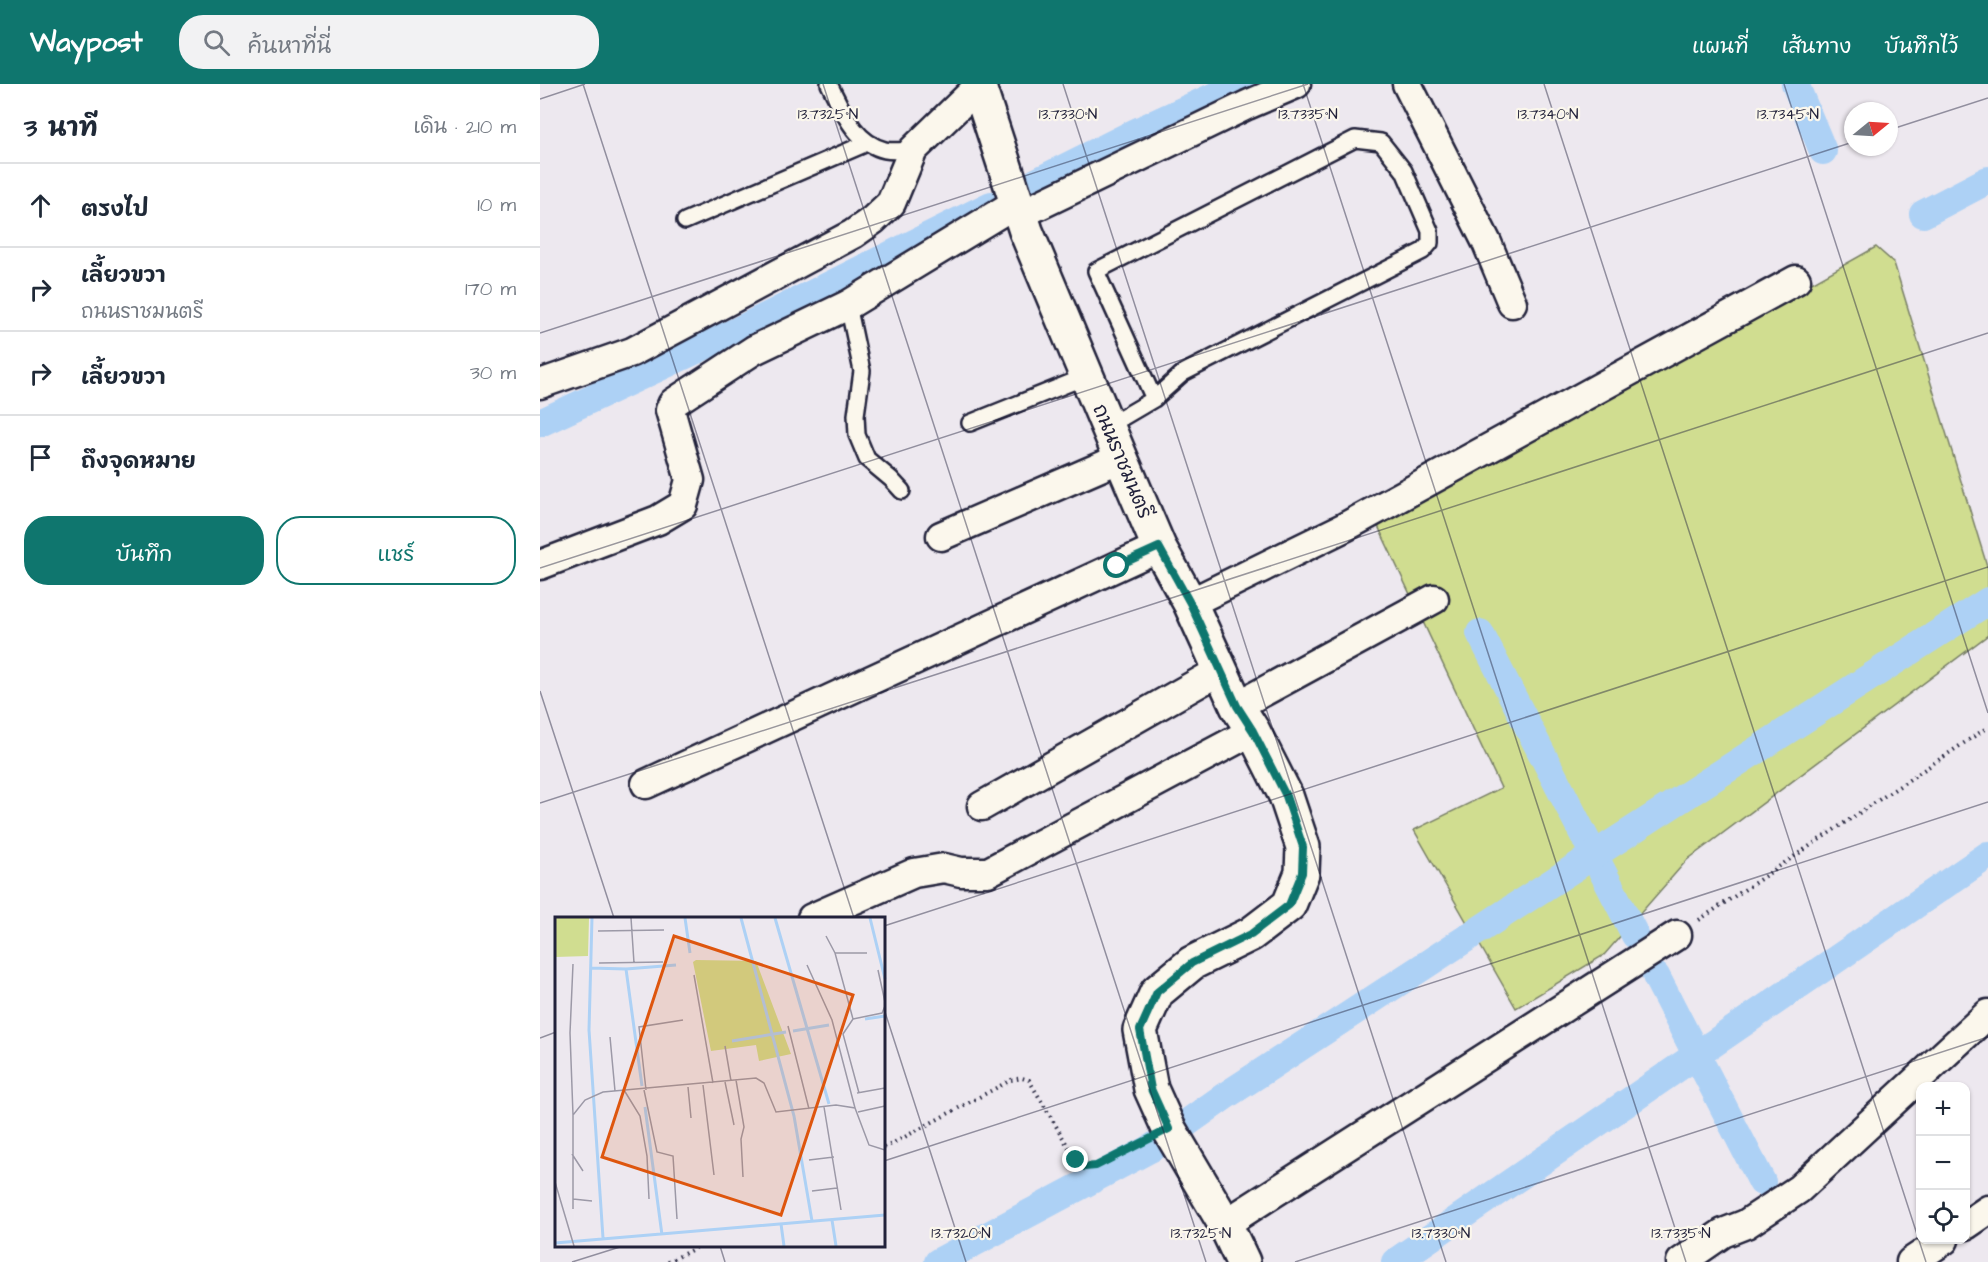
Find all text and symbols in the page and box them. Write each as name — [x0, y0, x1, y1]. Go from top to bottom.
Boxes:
search box — [179, 15, 599, 69]
text: Waypost — [30, 23, 143, 62]
icon: search — [200, 26, 233, 59]
text: ค้นหาที่นี่ — [248, 31, 331, 62]
text: แผนที่ — [1692, 32, 1749, 61]
text: เส้นทาง — [1782, 32, 1851, 61]
text: บันทึกไว้ — [1884, 32, 1958, 61]
north arrow — [1844, 102, 1898, 156]
text: 13.7325°N — [798, 104, 858, 125]
text: 13.7330°N — [1039, 104, 1097, 125]
text: 13.7335°N — [1278, 104, 1338, 125]
text: 13.7340°N — [1518, 104, 1578, 125]
text: 13.7345°N — [1757, 104, 1819, 125]
text: 3 นาที — [24, 110, 98, 146]
text: เดิน · 210 m — [413, 113, 516, 141]
icon: ahead — [24, 189, 57, 222]
text: 10 m — [477, 191, 516, 219]
text: ตรงไป — [81, 194, 149, 225]
text: เลี้ยวขวา — [81, 260, 165, 291]
icon: right — [24, 273, 57, 306]
text: 170 m — [465, 275, 516, 303]
text: ถนนราชมนตรี — [81, 298, 203, 326]
icon: right — [24, 357, 57, 390]
text: 30 m — [470, 359, 516, 387]
text: เลี้ยวขวา — [81, 362, 165, 393]
street label: ถนนราชมนตรี — [1085, 400, 1159, 523]
icon: arrive — [24, 441, 57, 474]
text: ถึงจุดหมาย — [81, 446, 196, 477]
button: บันทึก — [24, 516, 264, 585]
button: แชร์ — [276, 516, 516, 585]
route start — [1103, 552, 1129, 578]
inset map — [555, 917, 885, 1247]
map controls — [1916, 1082, 1970, 1244]
button: + — [1916, 1082, 1970, 1136]
button: − — [1916, 1136, 1970, 1190]
route end — [1062, 1146, 1088, 1172]
button: locate — [1916, 1190, 1970, 1244]
text: 13.7320°N — [931, 1223, 991, 1244]
text: 13.7325°N — [1171, 1223, 1231, 1244]
text: 13.7330°N — [1412, 1223, 1470, 1244]
text: 13.7335°N — [1651, 1223, 1711, 1244]

